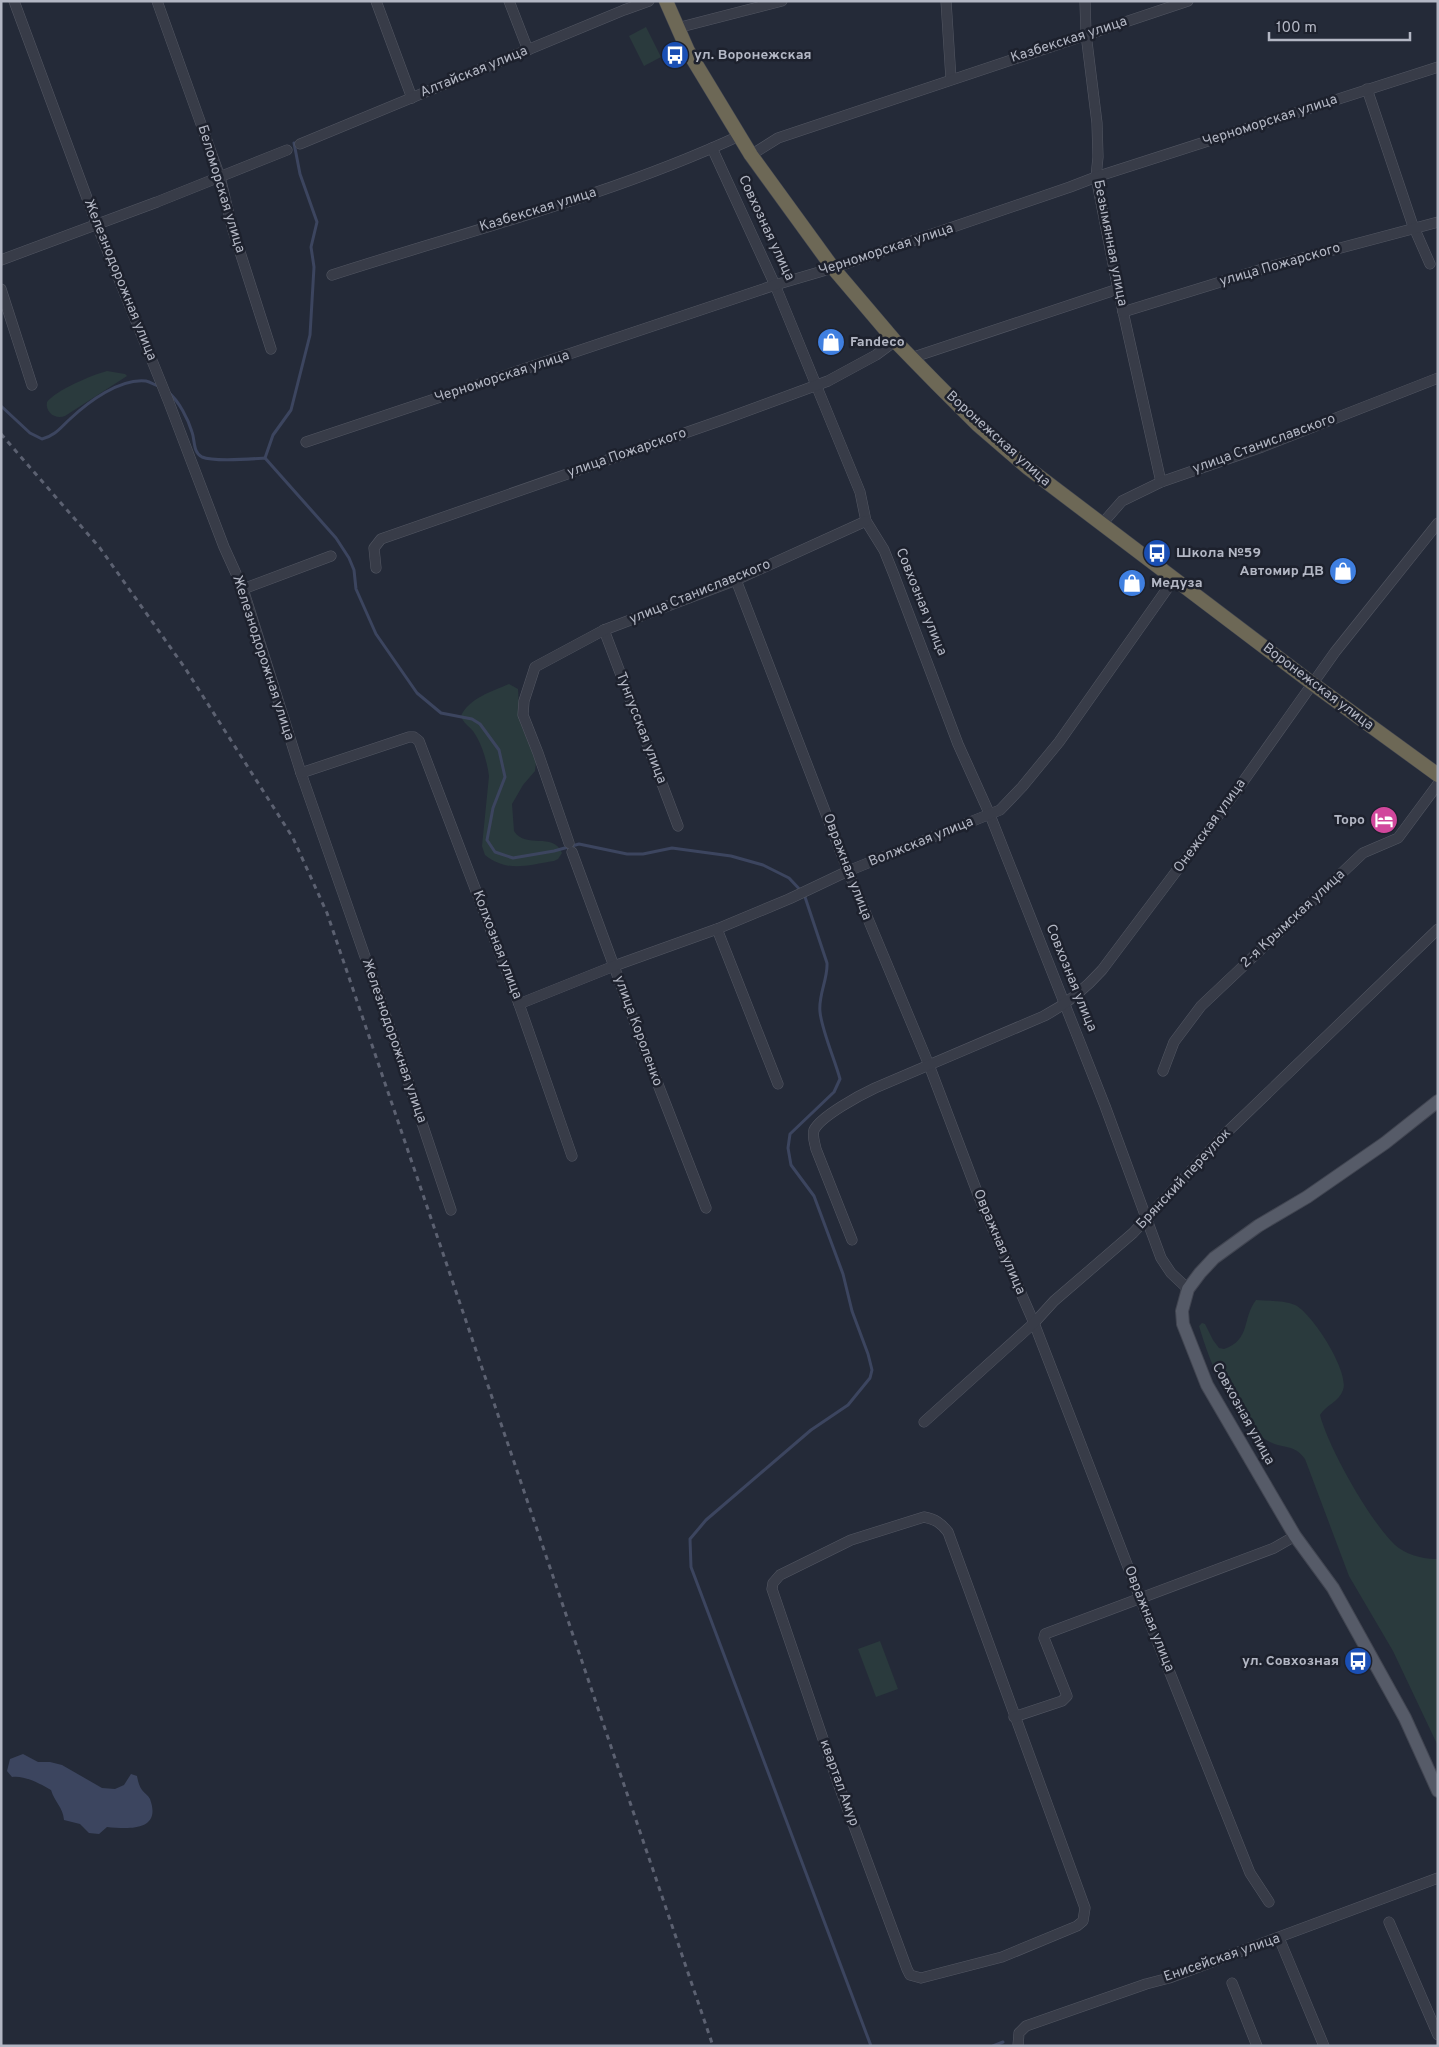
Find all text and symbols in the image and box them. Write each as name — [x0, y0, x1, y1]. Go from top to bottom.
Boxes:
scale bar — [1269, 10, 1410, 42]
street label: Казбекская улица — [1009, 13, 1129, 67]
text: 100 m — [1276, 19, 1317, 38]
bus stop icon: ул. Воронежская — [660, 40, 690, 70]
street label: Алтайская улица — [418, 43, 530, 101]
place label: ул. Воронежская — [694, 47, 812, 64]
street label: Черноморская улица — [1200, 91, 1340, 151]
street label: Беломорская улица — [193, 123, 249, 255]
street label: Совхозная улица — [734, 173, 798, 283]
street label: Безымянная улица — [1089, 178, 1131, 308]
street label: Казбекская улица — [477, 184, 599, 236]
street label: Железнодорожная улица — [80, 197, 160, 363]
street label: Черноморская улица — [816, 220, 956, 280]
street label: улица Пожарского — [1218, 240, 1343, 290]
shop icon: Fandeco — [816, 327, 846, 357]
place label: Fandeco — [850, 334, 905, 351]
street label: Черноморская улица — [432, 347, 572, 407]
street label: Воронежская улица — [942, 388, 1054, 490]
street label: улица Станиславского — [1190, 410, 1338, 478]
street label: улица Пожарского — [565, 425, 689, 481]
bus stop icon: Школа №59 — [1142, 538, 1172, 568]
place label: Школа №59 — [1176, 545, 1261, 562]
street label: Совхозная улица — [892, 546, 950, 658]
street label: улица Станиславского — [627, 556, 773, 628]
shop icon: Автомир ДВ — [1328, 556, 1358, 586]
place label: Автомир ДВ — [1239, 563, 1324, 580]
shop icon: Медуза — [1117, 568, 1147, 598]
street label: Железнодорожная улица — [228, 573, 298, 743]
place label: Медуза — [1151, 575, 1203, 592]
street label: Воронежская улица — [1259, 640, 1377, 734]
street label: Тунгусская улица — [612, 670, 670, 786]
street label: Онежская улица — [1170, 776, 1250, 876]
hotel icon: Торо — [1369, 805, 1399, 835]
street label: Овражная улица — [819, 811, 875, 923]
place label: Торо — [1334, 812, 1365, 829]
street label: Волжская улица — [866, 813, 976, 871]
street label: 2-я Крымская улица — [1237, 866, 1349, 972]
street label: Колхозная улица — [468, 888, 526, 1002]
street label: Совхозная улица — [1042, 922, 1100, 1034]
street label: Железнодорожная улица — [358, 957, 430, 1125]
street label: улица Короленко — [610, 973, 666, 1089]
street label: Брянский переулок — [1133, 1125, 1235, 1233]
street label: Овражная улица — [969, 1187, 1029, 1297]
street label: Совхозная улица — [1208, 1360, 1278, 1468]
street label: Овражная улица — [1120, 1564, 1178, 1674]
bus stop icon: ул. Совхозная — [1343, 1646, 1373, 1676]
place label: ул. Совхозная — [1242, 1653, 1339, 1670]
street label: квартал Амур — [815, 1737, 863, 1829]
street label: Енисейская улица — [1162, 1930, 1282, 1986]

